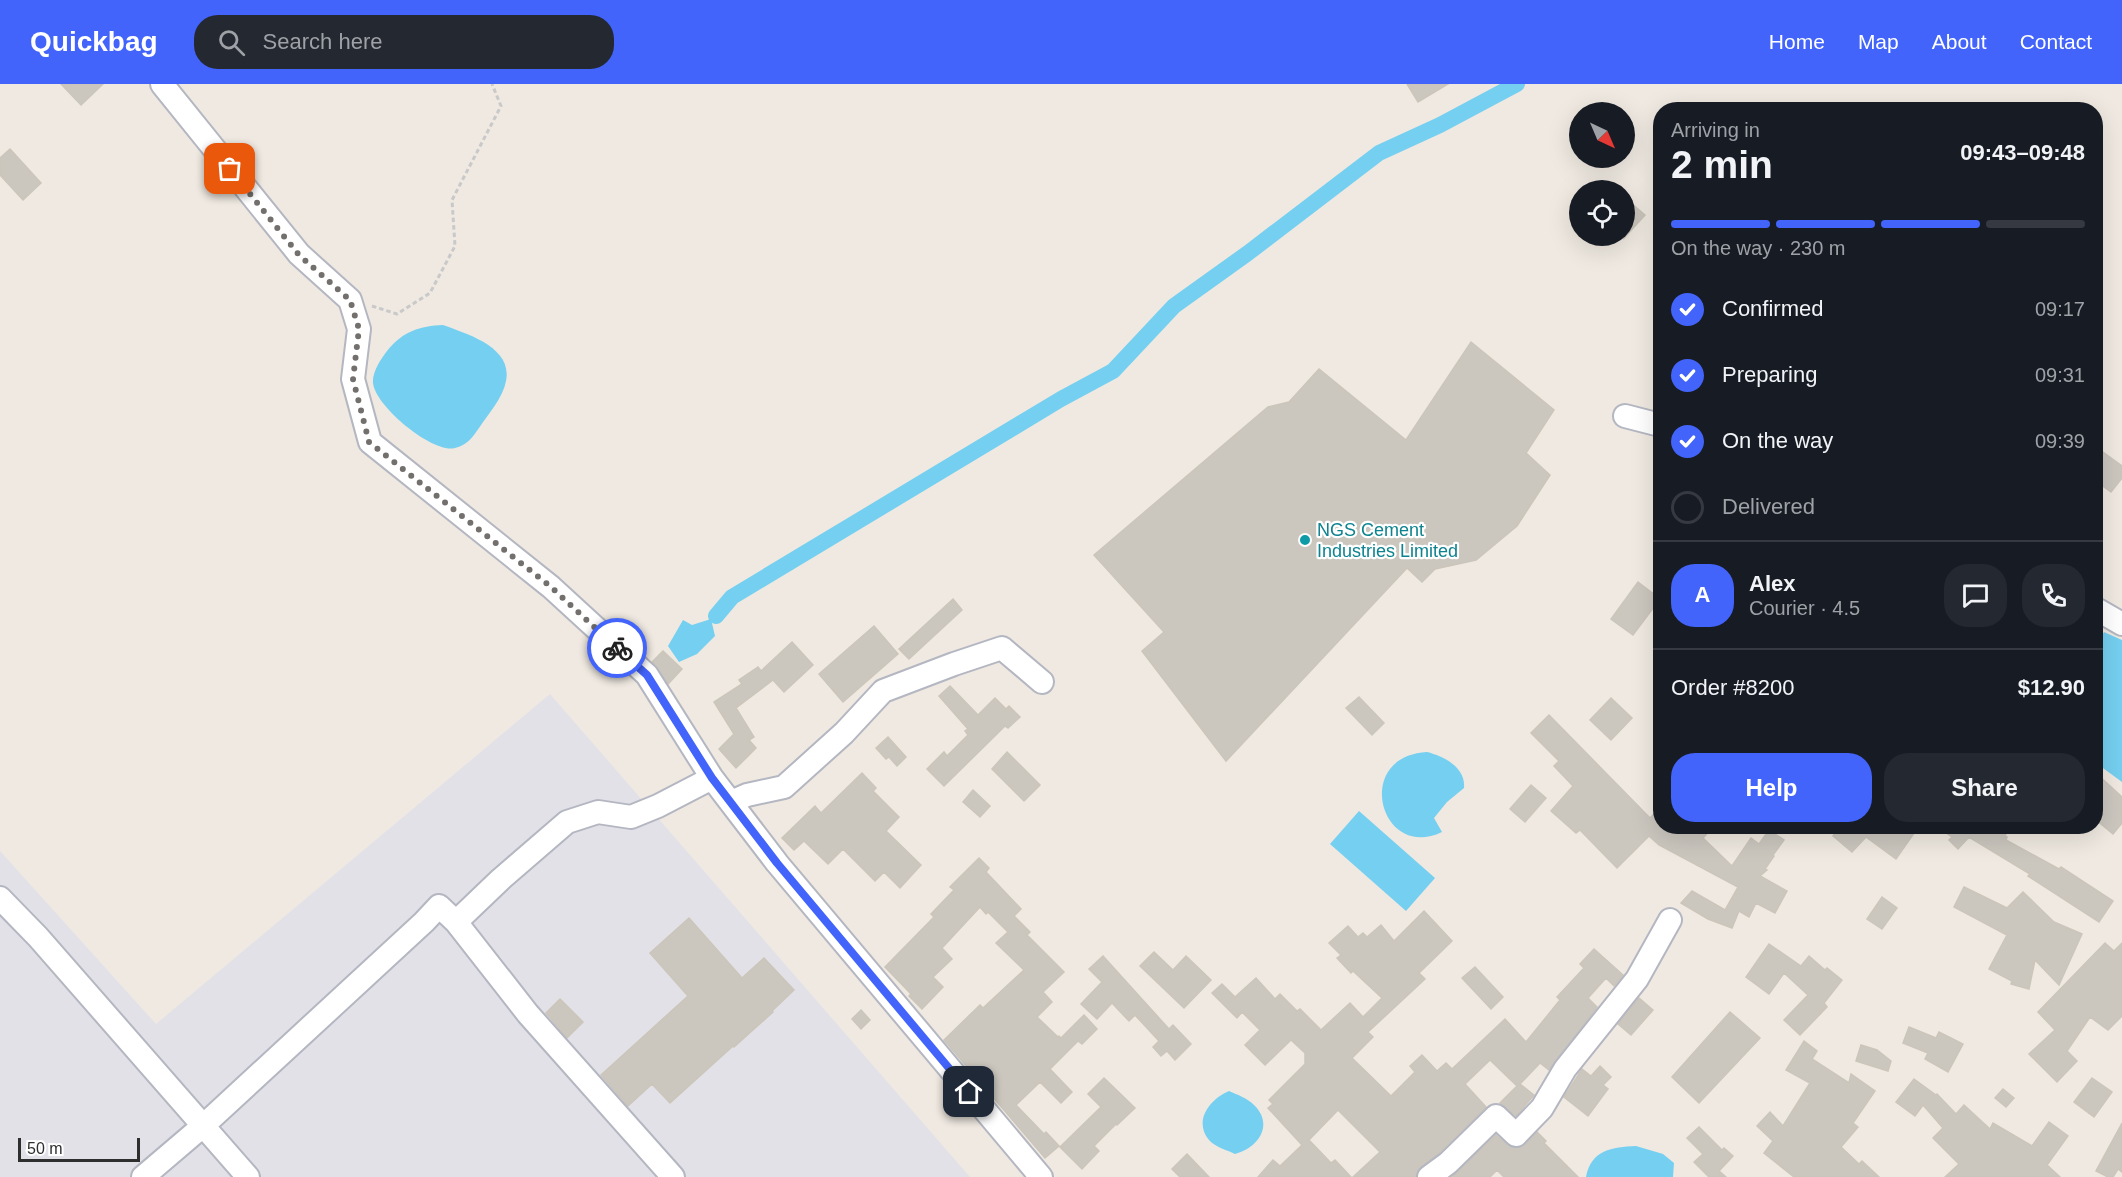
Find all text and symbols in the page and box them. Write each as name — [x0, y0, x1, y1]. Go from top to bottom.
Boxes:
search box — [194, 15, 614, 69]
text: Quickbag — [30, 26, 158, 57]
icon: search — [215, 26, 248, 59]
text: Search here — [263, 29, 382, 54]
text: Home — [1769, 30, 1825, 53]
text: Map — [1858, 30, 1899, 53]
text: About — [1932, 30, 1987, 53]
text: Contact — [2020, 30, 2092, 53]
north arrow — [1569, 102, 1635, 168]
map controls — [1569, 102, 1635, 246]
text: Arriving in — [1671, 119, 1760, 141]
text: 09:43–09:48 — [1960, 140, 2085, 165]
pin — [204, 143, 255, 194]
text: 2 min — [1671, 143, 1773, 186]
icon: bag — [213, 152, 246, 185]
button: locate — [1569, 180, 1635, 246]
text: On the way · 230 m — [1671, 237, 1846, 259]
icon: check — [1671, 293, 1704, 326]
text: Confirmed — [1722, 296, 1823, 321]
text: 09:17 — [2035, 298, 2085, 320]
icon: check — [1671, 359, 1704, 392]
text: Preparing — [1722, 362, 1817, 387]
text: 09:31 — [2035, 364, 2085, 386]
icon: check — [1671, 425, 1704, 458]
text: On the way — [1722, 428, 1833, 453]
text: 09:39 — [2035, 430, 2085, 452]
text: Delivered — [1722, 494, 1815, 519]
place label: NGS Cement Industries Limited — [1317, 520, 1458, 561]
marker: NGS Cement Industries Limited — [1298, 533, 1312, 547]
button: chat — [1944, 564, 2007, 627]
button: phone — [2022, 564, 2085, 627]
text: Alex — [1749, 571, 1795, 596]
text: A — [1695, 582, 1710, 607]
text: Courier · 4.5 — [1749, 597, 1860, 619]
courier — [587, 618, 647, 678]
icon: bike — [601, 632, 634, 665]
text: Order #8200 — [1671, 675, 1795, 700]
text: $12.90 — [2018, 675, 2085, 700]
button: Help — [1671, 753, 1872, 822]
button: Share — [1884, 753, 2085, 822]
pin — [943, 1066, 994, 1117]
icon: home — [952, 1075, 985, 1108]
scale bar — [18, 1135, 140, 1162]
text: 50 m — [27, 1140, 63, 1157]

